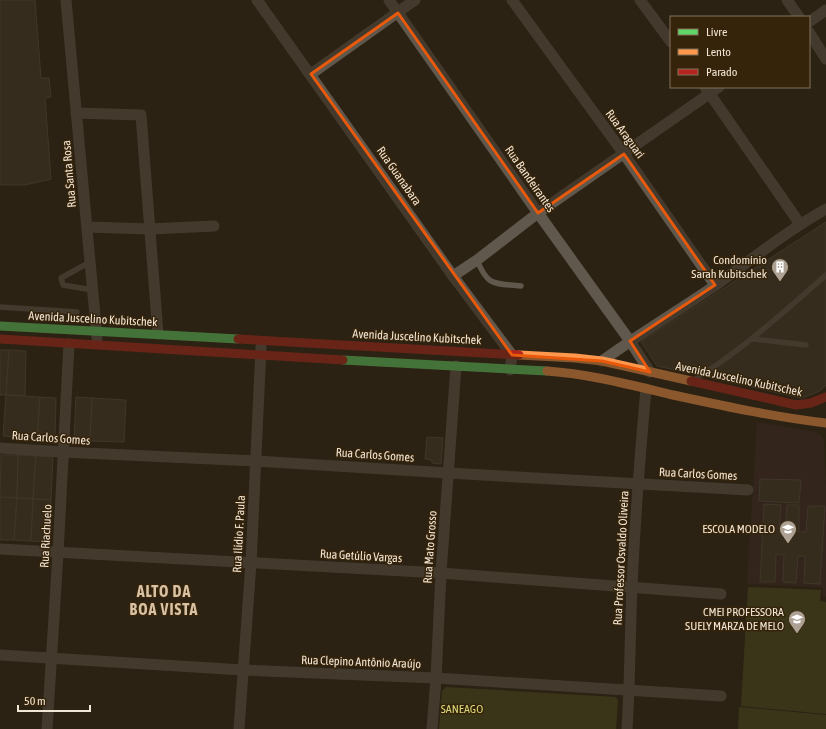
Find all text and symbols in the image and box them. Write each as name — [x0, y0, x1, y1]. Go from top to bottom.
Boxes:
legend — [670, 16, 810, 88]
text: Livre — [706, 25, 727, 39]
text: Lento — [706, 45, 731, 59]
text: Parado — [706, 65, 738, 79]
street label: Rua Araguari — [603, 107, 647, 161]
street label: Rua Santa Rosa — [59, 140, 79, 208]
street label: Rua Bandeirantes — [502, 143, 558, 215]
street label: Rua Guanabara — [374, 144, 424, 208]
place label: Condomínio Sarah Kubitschek — [691, 253, 768, 281]
building icon: Condomínio Sarah Kubitschek — [770, 257, 790, 282]
street label: Avenida Juscelino Kubitschek — [28, 309, 159, 329]
street label: Avenida Juscelino Kubitschek — [352, 327, 483, 347]
street label: Avenida Juscelino Kubitschek — [674, 359, 804, 399]
street label: Rua Carlos Gomes — [11, 428, 91, 448]
street label: Rua Carlos Gomes — [335, 445, 415, 465]
street label: Rua Carlos Gomes — [658, 465, 738, 483]
street label: Rua Professor Osvaldo Oliveira — [610, 490, 632, 626]
street label: Rua Ilídio F. Paula — [230, 495, 248, 573]
street label: Rua Riachuelo — [37, 504, 55, 568]
street label: Rua Mato Grosso — [420, 510, 440, 584]
school or university icon: ESCOLA MODELO — [778, 519, 798, 544]
place label: ESCOLA MODELO — [702, 522, 775, 536]
street label: Rua Getúlio Vargas — [320, 547, 402, 565]
district label: ALTO DA BOA VISTA — [130, 582, 198, 618]
place label: CMEI PROFESSORA SUELY MARZA DE MELO — [685, 605, 784, 633]
school or university icon: CMEI PROFESSORA SUELY MARZA DE MELO — [787, 609, 807, 634]
street label: Rua Clepino Antônio Araújo — [301, 653, 422, 671]
scale bar — [18, 687, 90, 713]
text: 50 m — [24, 694, 46, 708]
park label: SANEAGO — [441, 702, 483, 716]

